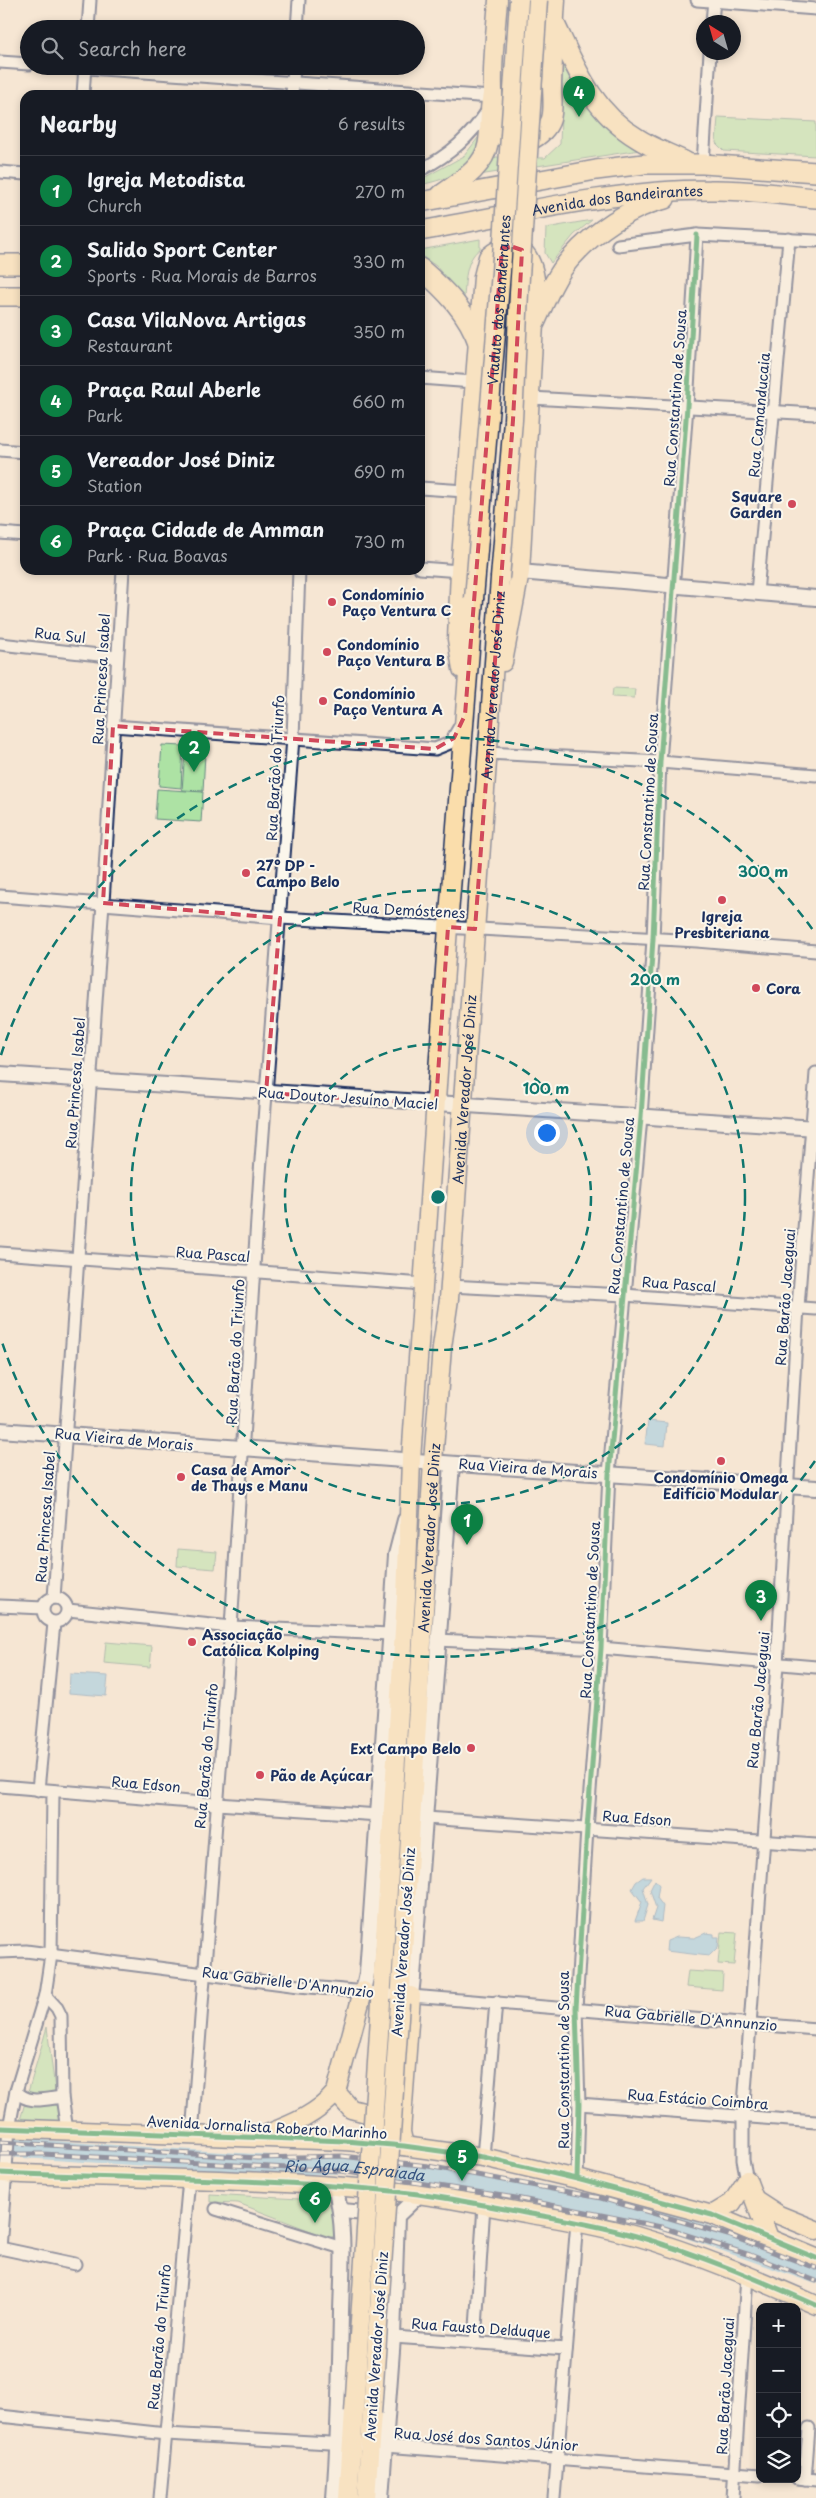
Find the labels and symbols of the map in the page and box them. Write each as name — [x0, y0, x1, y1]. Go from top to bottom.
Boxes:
north arrow — [696, 15, 741, 60]
pin: 4 — [563, 76, 595, 117]
street label: Avenida dos Bandeirantes — [530, 180, 703, 220]
street label: Viaduto dos Bandeirantes — [481, 214, 515, 386]
street label: Rua Constantino de Sousa — [658, 308, 692, 487]
street label: Rua Camanducaia — [743, 351, 775, 478]
place label: Square Garden — [730, 486, 782, 523]
marker: Square Garden — [786, 498, 798, 510]
place label: Condomínio Paço Ventura C — [342, 584, 451, 621]
street label: Avenida Vereador José Diniz — [475, 590, 510, 781]
marker: Condomínio Paço Ventura C — [326, 596, 338, 608]
street label: Rua Princesa Isabel — [87, 613, 115, 745]
street label: Rua Sul — [33, 622, 87, 648]
place label: Condomínio Paço Ventura B — [337, 634, 445, 671]
marker: Condomínio Paço Ventura B — [321, 646, 333, 658]
place label: Condomínio Paço Ventura A — [333, 683, 443, 720]
street label: Rua Barão do Triunfo — [261, 694, 289, 841]
marker: Condomínio Paço Ventura A — [317, 695, 329, 707]
street label: Rua Constantino de Sousa — [633, 712, 663, 891]
pin: 2 — [178, 731, 210, 772]
place label: 27° DP - Campo Belo — [256, 855, 340, 892]
text: 300 m — [738, 859, 788, 882]
marker: 27° DP - Campo Belo — [240, 867, 252, 879]
marker: Igreja Presbiteriana — [716, 894, 728, 906]
street label: Rua Demóstenes — [352, 897, 466, 923]
place label: Igreja Presbiteriana — [674, 906, 770, 943]
text: 200 m — [630, 967, 680, 990]
place label: Cora — [766, 978, 801, 999]
marker: Cora — [750, 982, 762, 994]
street label: Avenida Vereador José Diniz — [447, 994, 481, 1185]
street label: Rua Princesa Isabel — [60, 1017, 90, 1149]
text: 100 m — [523, 1076, 569, 1099]
street label: Rua Doutor Jesuíno Maciel — [257, 1081, 439, 1115]
street label: Rua Constantino de Sousa — [603, 1116, 639, 1295]
your location — [534, 1120, 560, 1146]
centre of rings — [429, 1188, 447, 1206]
street label: Rua Barão Jaceguai — [770, 1228, 800, 1366]
street label: Rua Pascal — [175, 1241, 251, 1267]
street label: Rua Pascal — [641, 1271, 717, 1297]
street label: Rua Barão do Triunfo — [221, 1278, 249, 1425]
street label: Rua Vieira de Morais — [54, 1422, 194, 1456]
street label: Avenida Vereador José Diniz — [412, 1442, 445, 1633]
street label: Rua Princesa Isabel — [30, 1451, 60, 1583]
street label: Rua Vieira de Morais — [458, 1453, 598, 1483]
marker: Condomínio Omega Edifício Modular — [715, 1455, 727, 1467]
place label: Casa de Amor de Thays e Manu — [191, 1459, 308, 1496]
place label: Condomínio Omega Edifício Modular — [653, 1467, 789, 1504]
marker: Casa de Amor de Thays e Manu — [175, 1471, 187, 1483]
pin: 1 — [451, 1504, 483, 1545]
street label: Rua Constantino de Sousa — [575, 1520, 605, 1699]
pin: 3 — [745, 1580, 777, 1621]
place label: Associação Católica Kolping — [202, 1624, 319, 1661]
street label: Rua Barão Jaceguai — [742, 1630, 774, 1769]
marker: Associação Católica Kolping — [186, 1636, 198, 1648]
street label: Rua Barão do Triunfo — [189, 1682, 223, 1830]
place label: Ext Campo Belo — [350, 1738, 461, 1759]
marker: Ext Campo Belo — [465, 1742, 477, 1754]
place label: Pão de Açúcar — [270, 1765, 373, 1786]
marker: Pão de Açúcar — [254, 1769, 266, 1781]
street label: Rua Edson — [111, 1771, 181, 1797]
street label: Rua Edson — [602, 1805, 672, 1831]
street label: Avenida Vereador José Diniz — [386, 1846, 420, 2037]
street label: Rua Gabrielle D'Annunzio — [201, 1961, 375, 2003]
street label: Rua Constantino de Sousa — [553, 1971, 574, 2149]
street label: Rua Gabrielle D'Annunzio — [604, 2000, 778, 2036]
street label: Rua Estácio Coimbra — [627, 2084, 770, 2114]
street label: Avenida Jornalista Roberto Marinho — [146, 2110, 388, 2144]
pin: 5 — [446, 2140, 478, 2181]
water label: Rio Água Espraiada — [283, 2152, 426, 2186]
pin: 6 — [299, 2182, 331, 2223]
street label: Avenida Vereador José Diniz — [359, 2250, 393, 2441]
street label: Rua Barão do Triunfo — [142, 2263, 176, 2411]
street label: Rua Fausto Delduque — [411, 2313, 552, 2343]
street label: Rua Barão Jaceguai — [711, 2317, 739, 2455]
street label: Rua José dos Santos Júnior — [393, 2422, 579, 2456]

